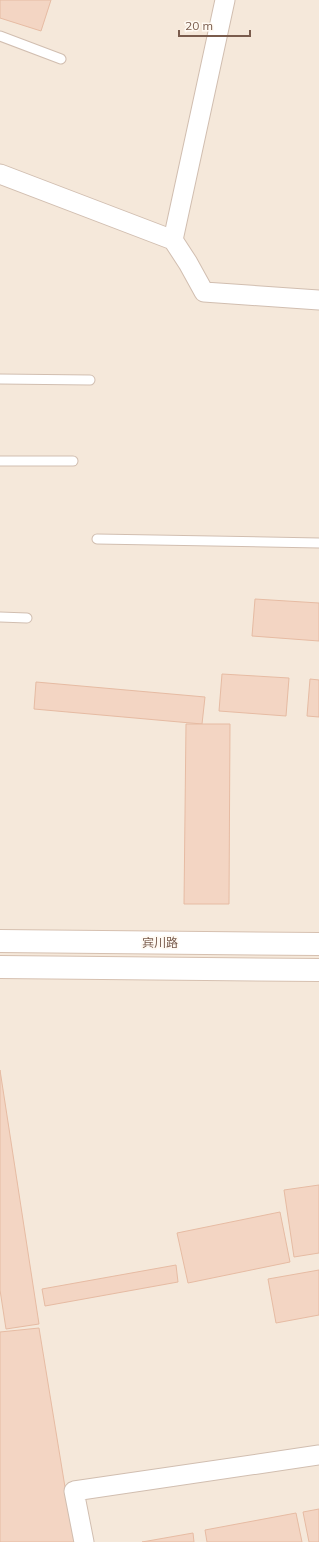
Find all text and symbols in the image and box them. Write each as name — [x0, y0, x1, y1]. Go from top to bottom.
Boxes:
scale bar — [179, 12, 250, 38]
text: 20 m — [185, 18, 213, 33]
street label: 宾川路 — [142, 935, 178, 950]

